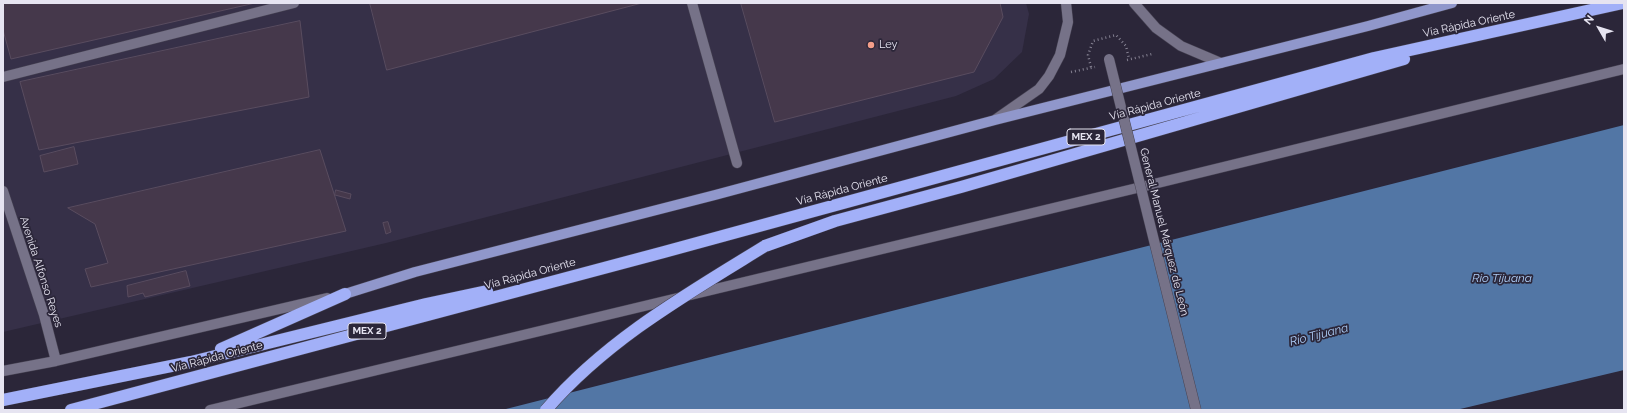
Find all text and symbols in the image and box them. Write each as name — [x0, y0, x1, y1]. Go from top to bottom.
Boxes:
street label: Vía Rápida Oriente — [1422, 8, 1516, 40]
north arrow — [1579, 8, 1619, 48]
text: N — [1582, 13, 1597, 27]
place label: Ley — [879, 38, 898, 52]
marker: Ley — [866, 40, 876, 50]
street label: Vía Rápida Oriente — [1108, 86, 1202, 124]
road number: MEX 2 — [1067, 129, 1105, 145]
street label: General Manuel Márquez de León — [1137, 147, 1191, 317]
street label: Vía Rápida Oriente — [795, 171, 889, 209]
street label: Avenida Alfonso Reyes — [17, 215, 65, 329]
street label: Vía Rápida Oriente — [483, 255, 577, 293]
water label: Rio Tijuana — [1472, 271, 1532, 285]
water label: Río Tijuana — [1288, 321, 1350, 349]
road number: MEX 2 — [348, 323, 386, 339]
street label: Vía Rápida Oriente — [170, 338, 264, 376]

